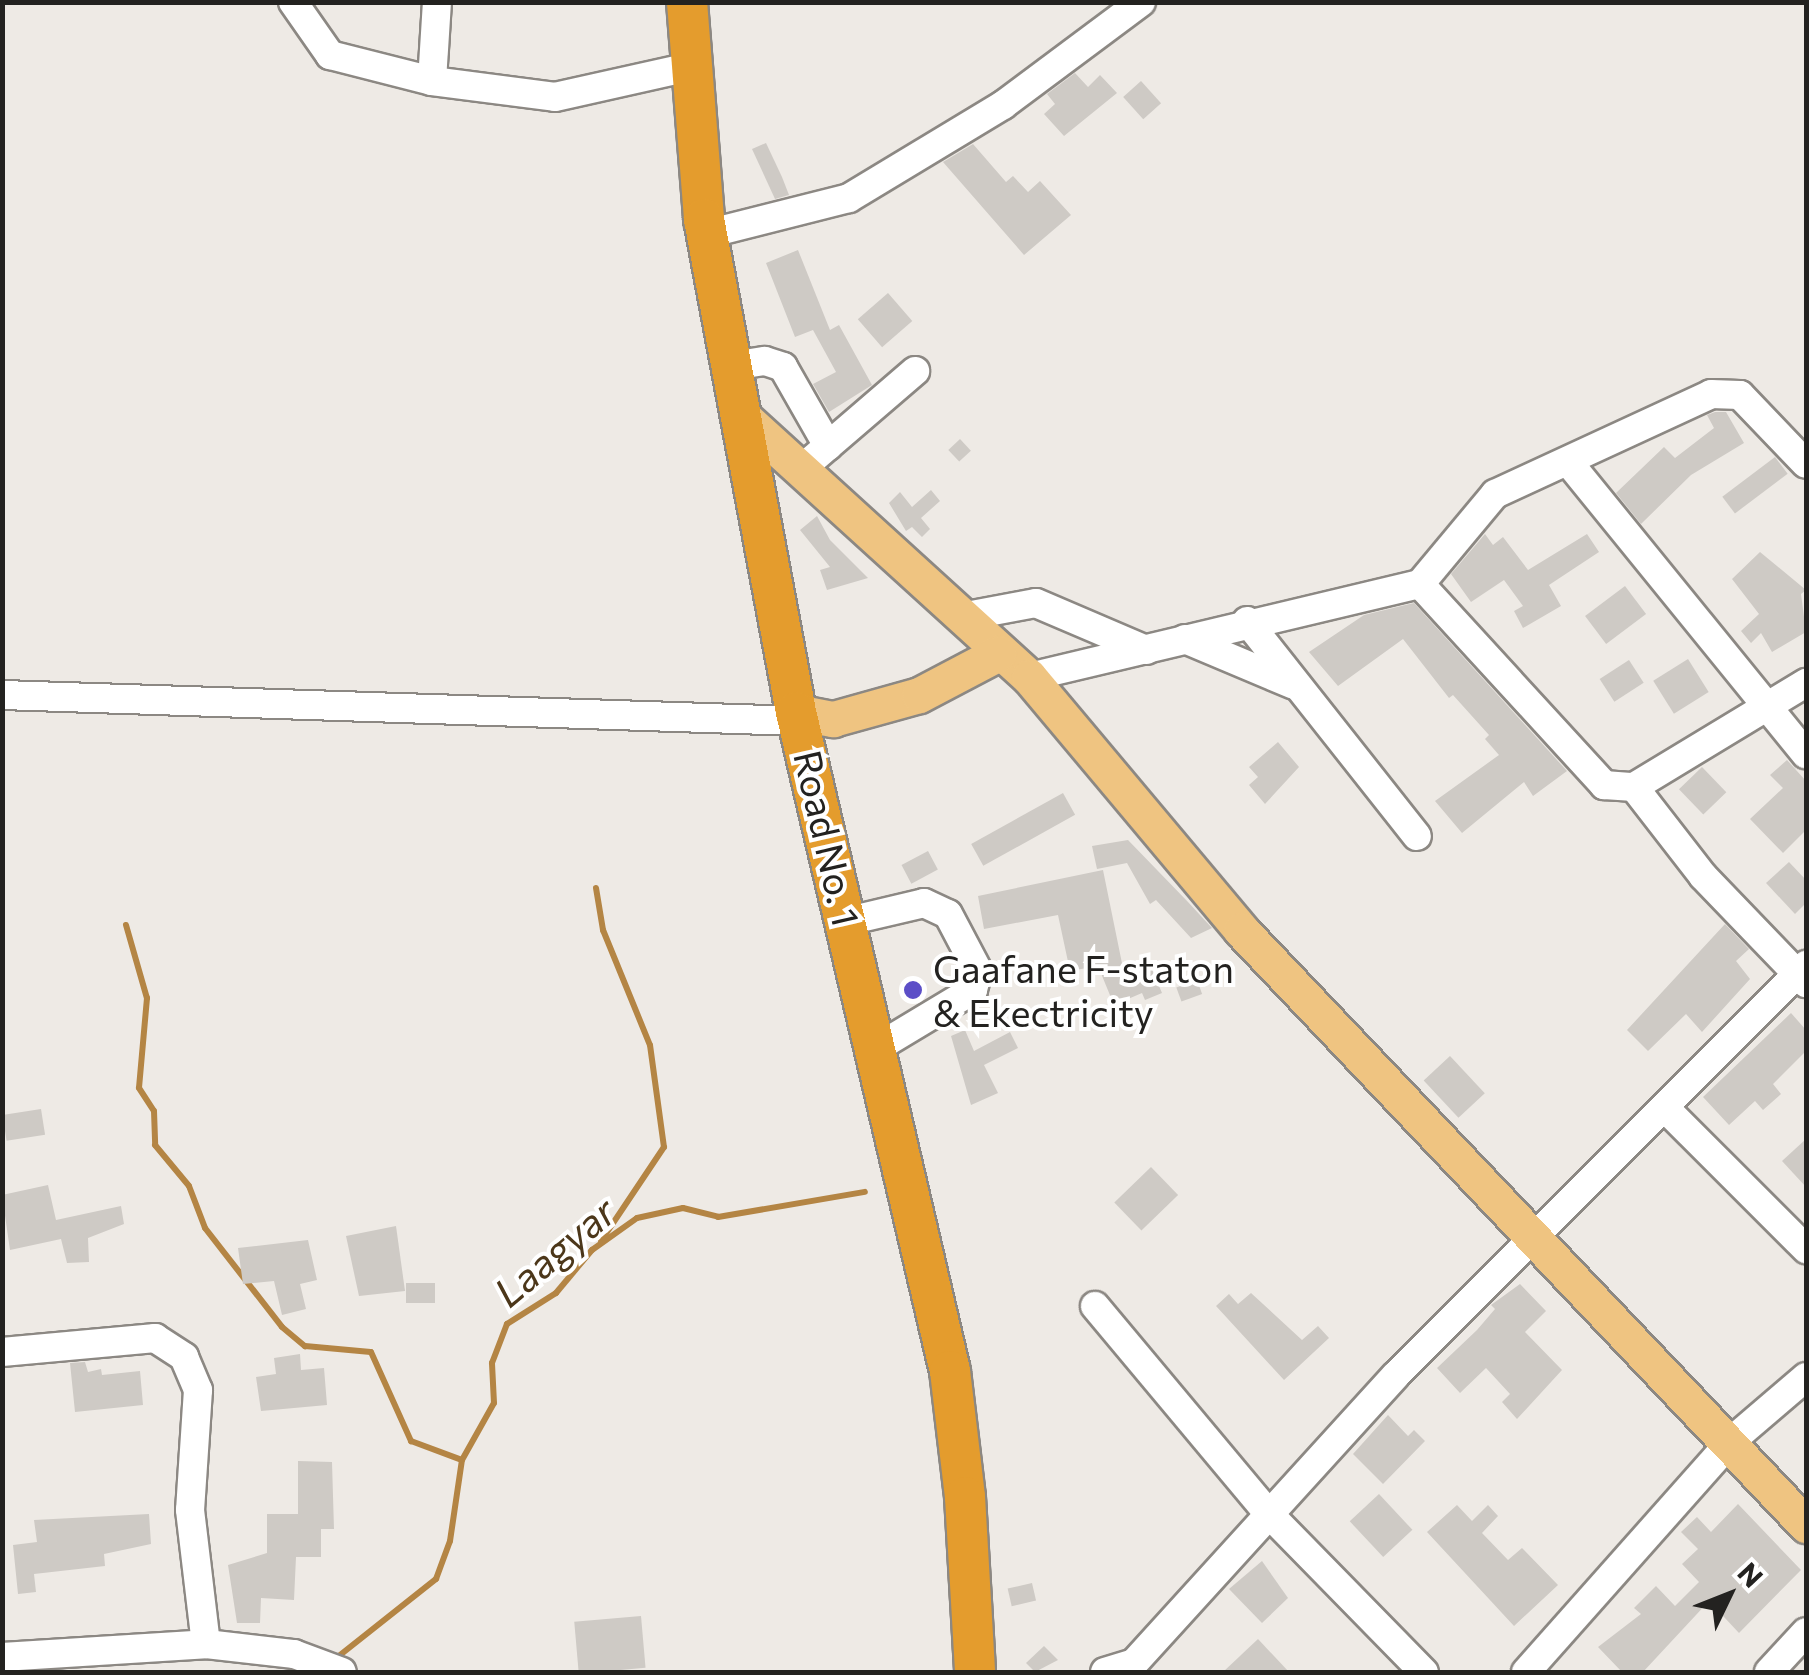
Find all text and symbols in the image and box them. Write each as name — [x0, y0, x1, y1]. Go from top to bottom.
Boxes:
street label: Road No. 1 — [786, 746, 870, 930]
place label: Gaafane F-staton & Ekectricity — [933, 945, 1234, 1034]
marker: Gaafane F-staton & Ekectricity — [902, 979, 924, 1001]
water label: Laagyar — [484, 1186, 624, 1316]
north arrow — [1679, 1545, 1779, 1645]
text: N — [1731, 1555, 1771, 1594]

